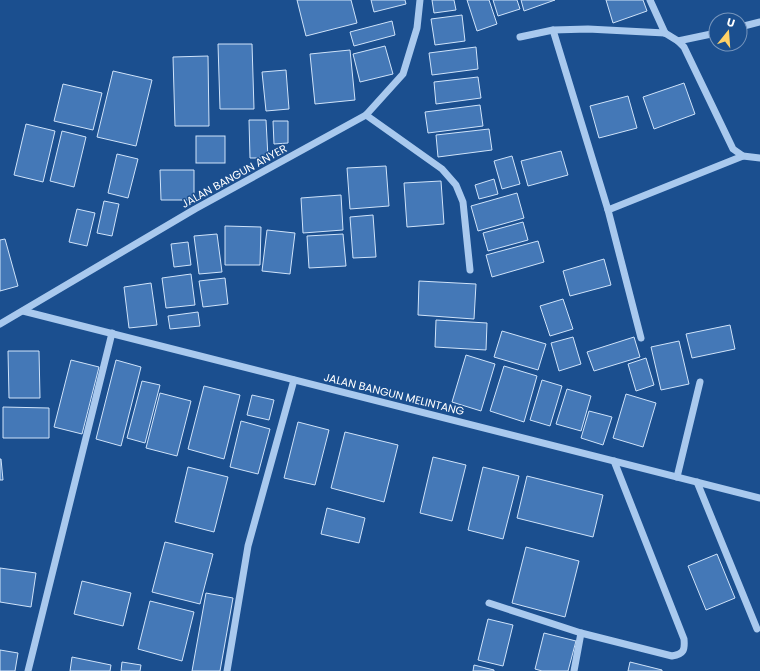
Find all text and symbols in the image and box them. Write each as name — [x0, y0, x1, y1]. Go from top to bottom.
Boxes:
north arrow — [708, 12, 748, 52]
text: U — [725, 14, 737, 31]
street label: JALAN BANGUN ANYER — [178, 140, 290, 212]
street label: JALAN BANGUN MELINTANG — [322, 369, 467, 419]

